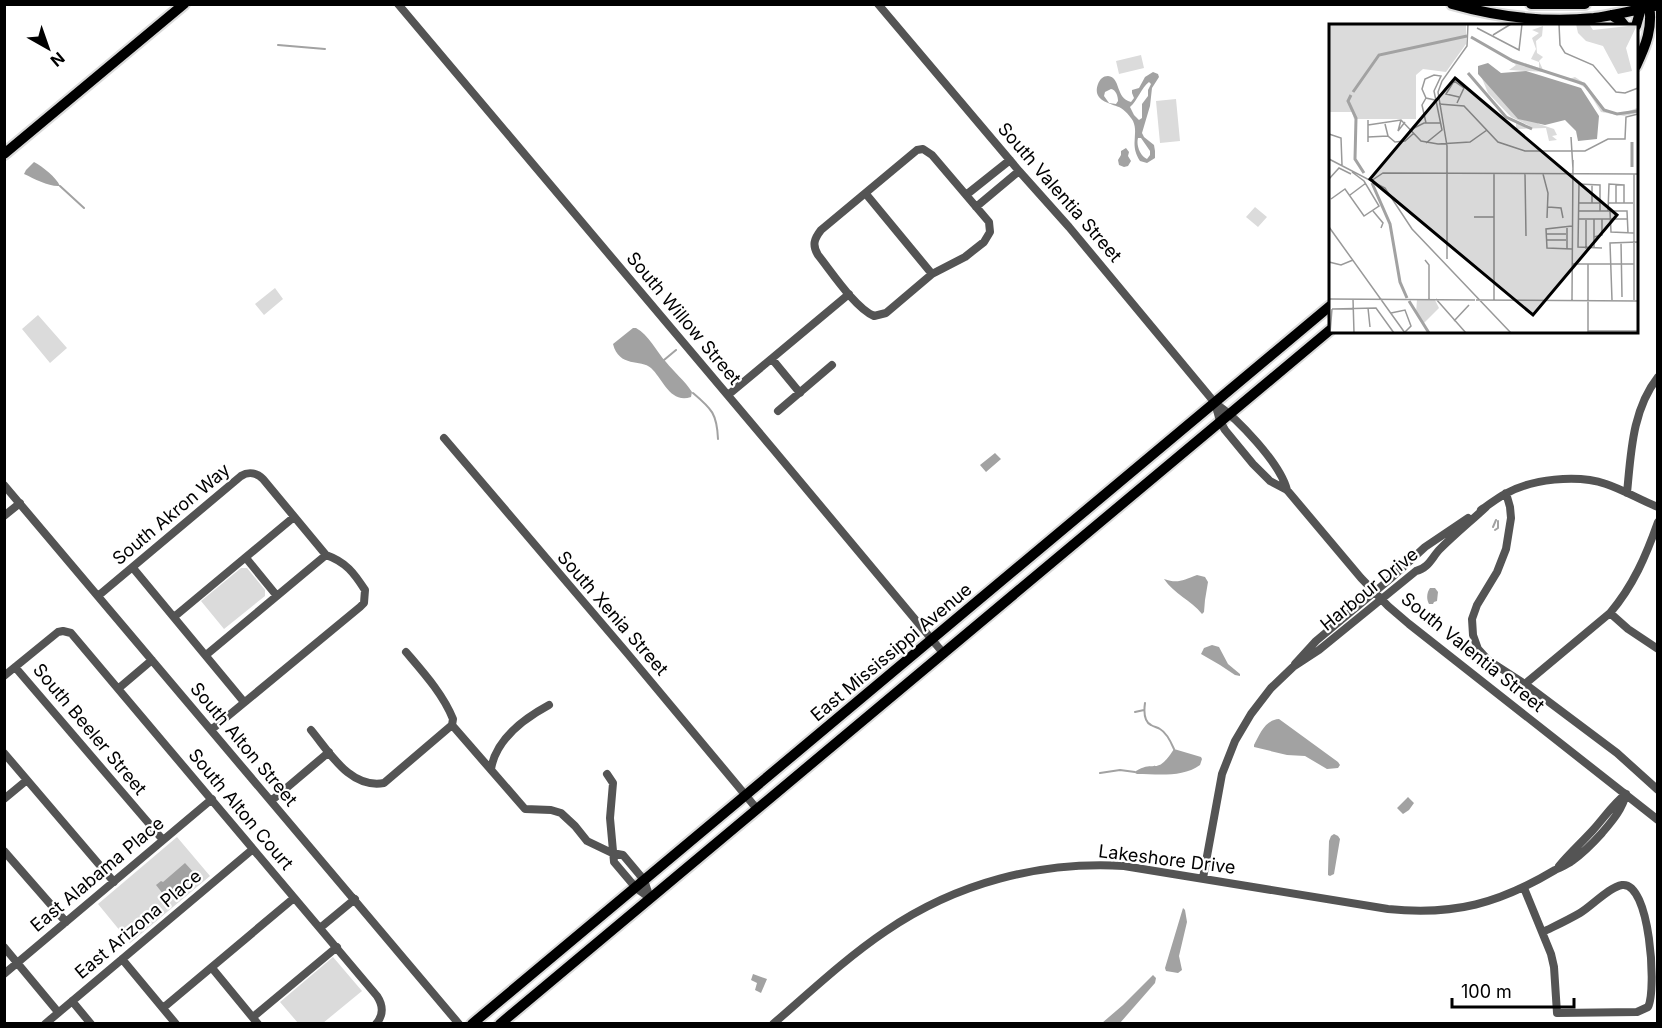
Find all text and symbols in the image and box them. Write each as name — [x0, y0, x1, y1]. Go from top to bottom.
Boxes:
north arrow — [18, 18, 78, 78]
inset map — [1329, 24, 1638, 333]
text: N — [47, 48, 69, 71]
street label: South Valentia Street — [994, 118, 1126, 266]
street label: South Willow Street — [622, 247, 746, 389]
street label: South Akron Way — [108, 459, 234, 569]
street label: Harbour Drive — [1316, 543, 1422, 635]
street label: South Xenia Street — [553, 547, 673, 680]
street label: East Mississippi Avenue — [806, 579, 976, 725]
street label: South Valentia Street — [1397, 588, 1549, 716]
street label: South Beeler Street — [29, 659, 151, 799]
street label: South Alton Street — [186, 678, 302, 810]
street label: South Alton Court — [184, 744, 298, 874]
street label: East Alabama Place — [26, 812, 168, 936]
street label: Lakeshore Drive — [1097, 840, 1237, 878]
street label: East Arizona Place — [71, 865, 205, 983]
scale bar — [1452, 971, 1574, 1009]
text: 100 m — [1461, 981, 1512, 1002]

